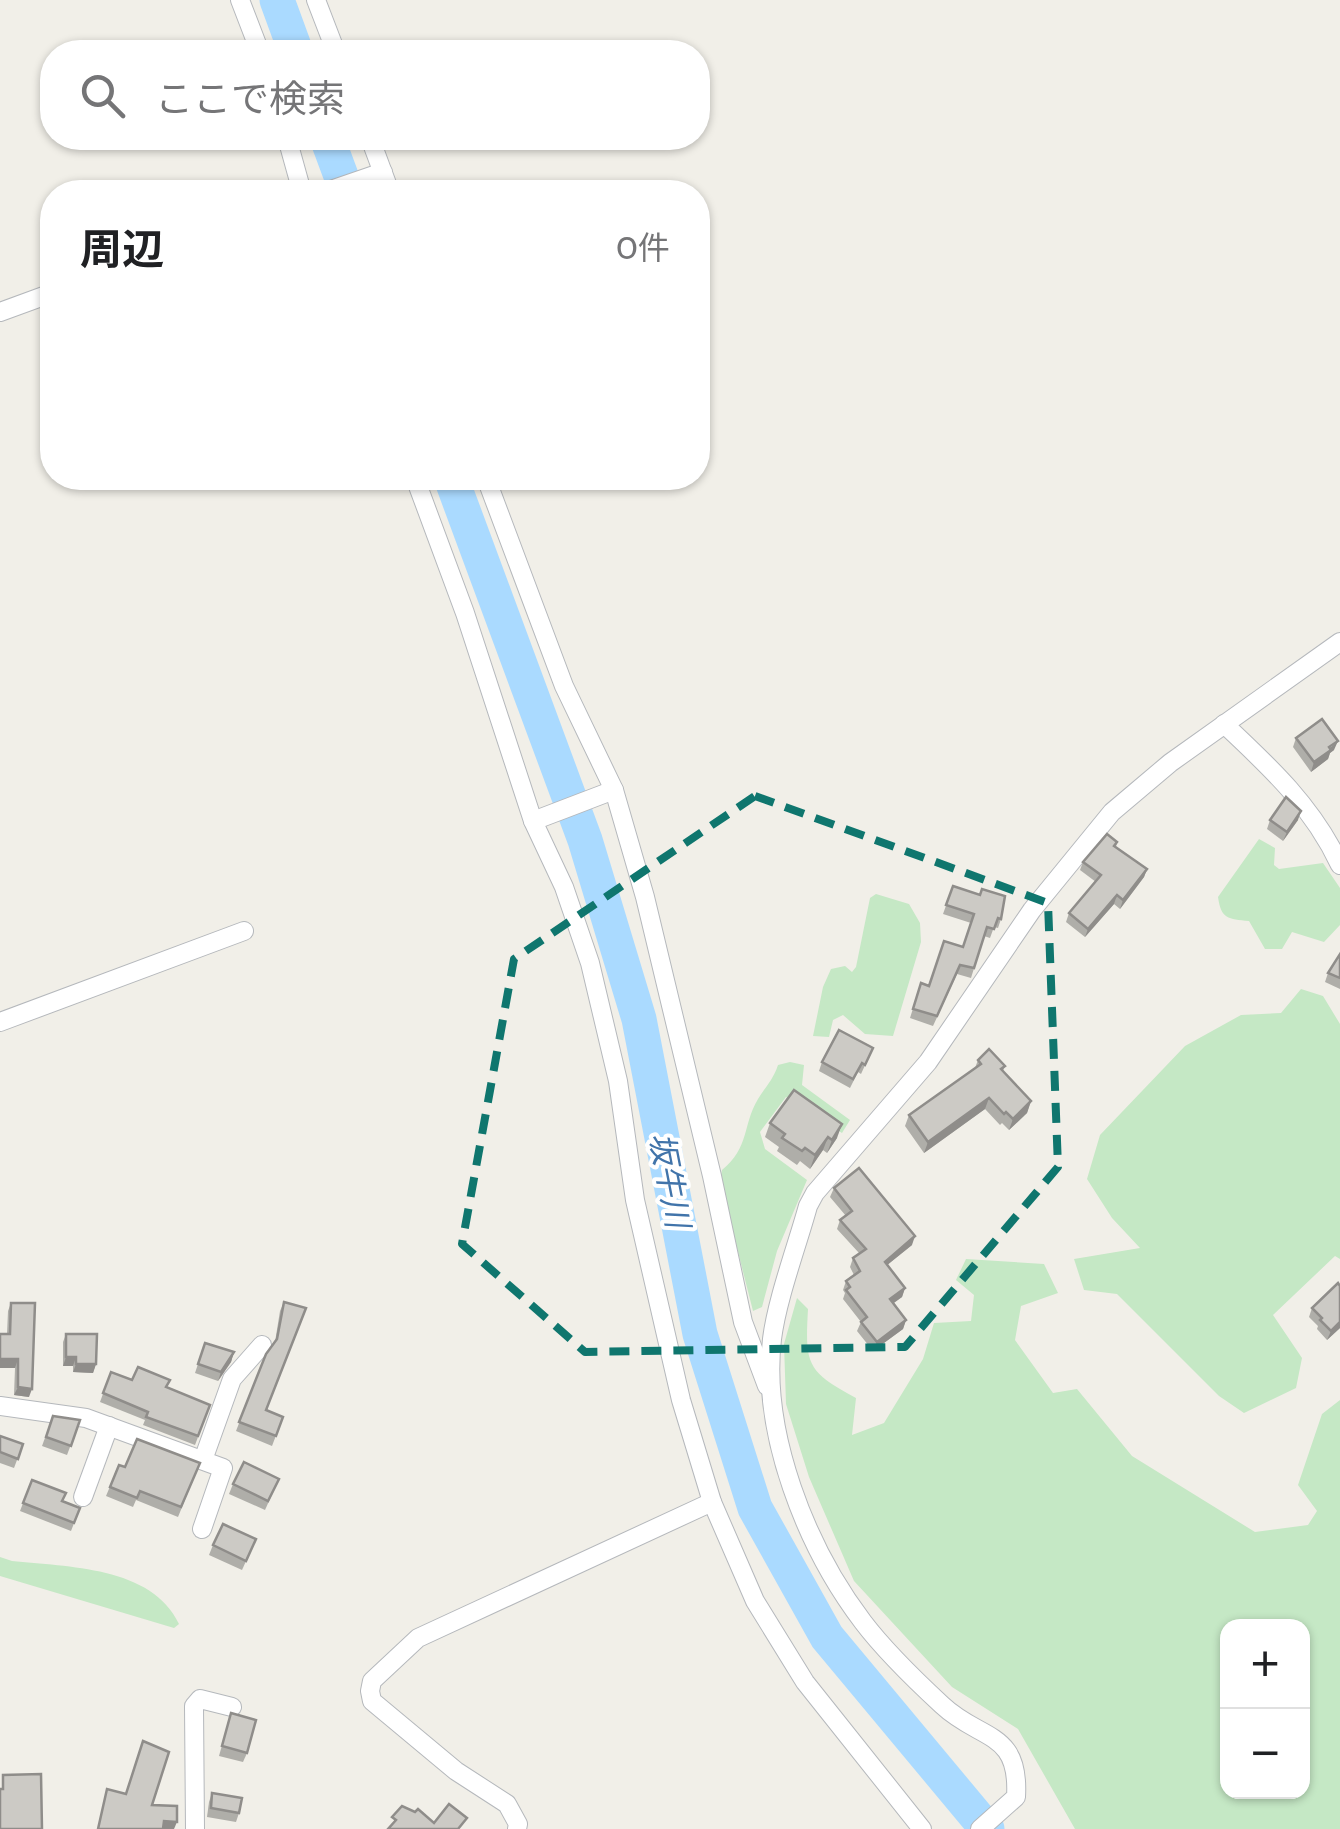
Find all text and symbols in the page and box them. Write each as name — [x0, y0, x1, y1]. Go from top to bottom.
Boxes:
search box — [40, 40, 710, 150]
icon: search — [75, 68, 130, 123]
text: ここで検索 — [155, 75, 345, 122]
text: 周辺 — [80, 223, 164, 275]
text: 0件 — [616, 228, 670, 267]
water label: 坂牛川 — [642, 1129, 699, 1234]
map controls — [1220, 1619, 1310, 1799]
button: + — [1220, 1619, 1310, 1709]
button: − — [1220, 1709, 1310, 1799]

